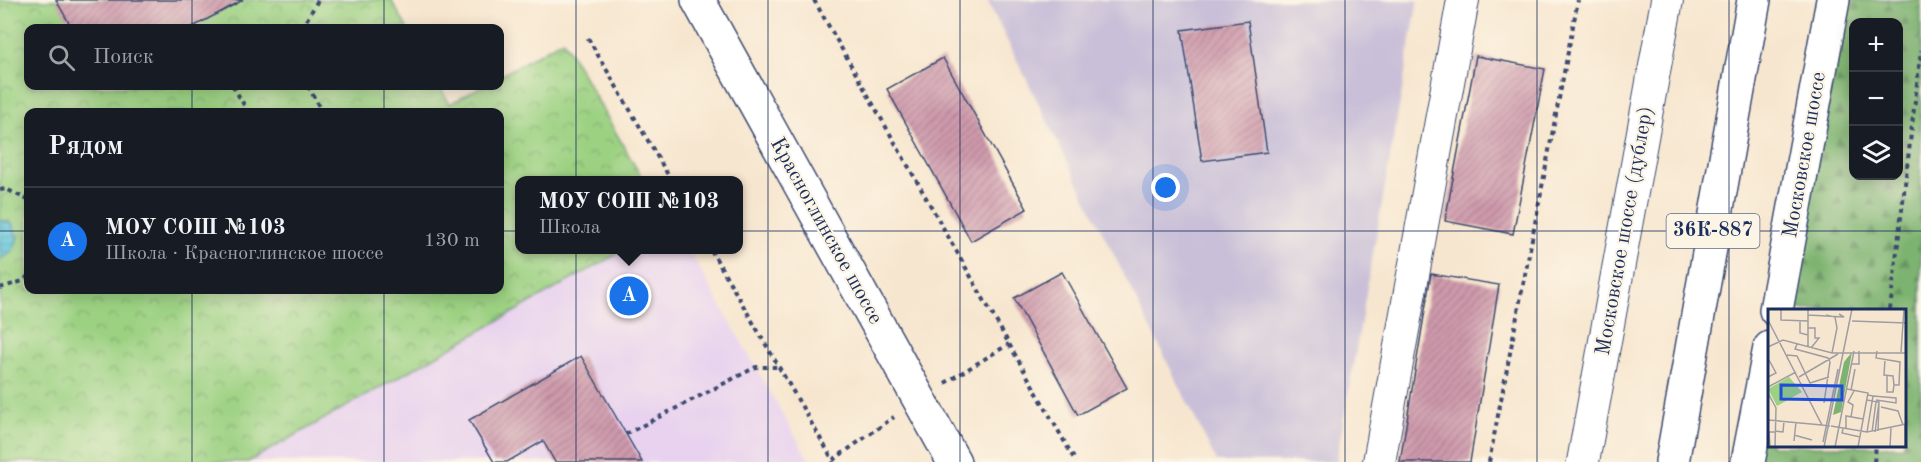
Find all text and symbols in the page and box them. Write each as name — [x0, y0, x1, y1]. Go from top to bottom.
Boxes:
map controls — [1849, 18, 1903, 180]
button: + — [1849, 18, 1903, 72]
search box — [24, 24, 504, 90]
icon: search — [45, 41, 78, 74]
text: Поиск — [93, 46, 154, 68]
street label: Московское шоссе — [1780, 70, 1830, 240]
button: − — [1849, 72, 1903, 126]
street label: Московское шоссе (дублер) — [1593, 105, 1657, 357]
button: layers — [1849, 126, 1903, 180]
text: Рядом — [48, 134, 123, 160]
street label: Красноглинское шоссе — [766, 134, 886, 328]
your location — [1151, 173, 1180, 202]
popup — [515, 176, 743, 254]
text: МОУ СОШ №103 — [539, 191, 719, 213]
road number: 36К-887 — [1666, 214, 1760, 248]
text: МОУ СОШ №103 — [105, 217, 286, 239]
text: Школа — [539, 218, 601, 238]
text: A — [60, 231, 75, 251]
text: 130 m — [424, 231, 480, 251]
text: Школа · Красноглинское шоссе — [105, 244, 383, 264]
pin: A — [610, 274, 648, 318]
inset map — [1768, 309, 1906, 447]

